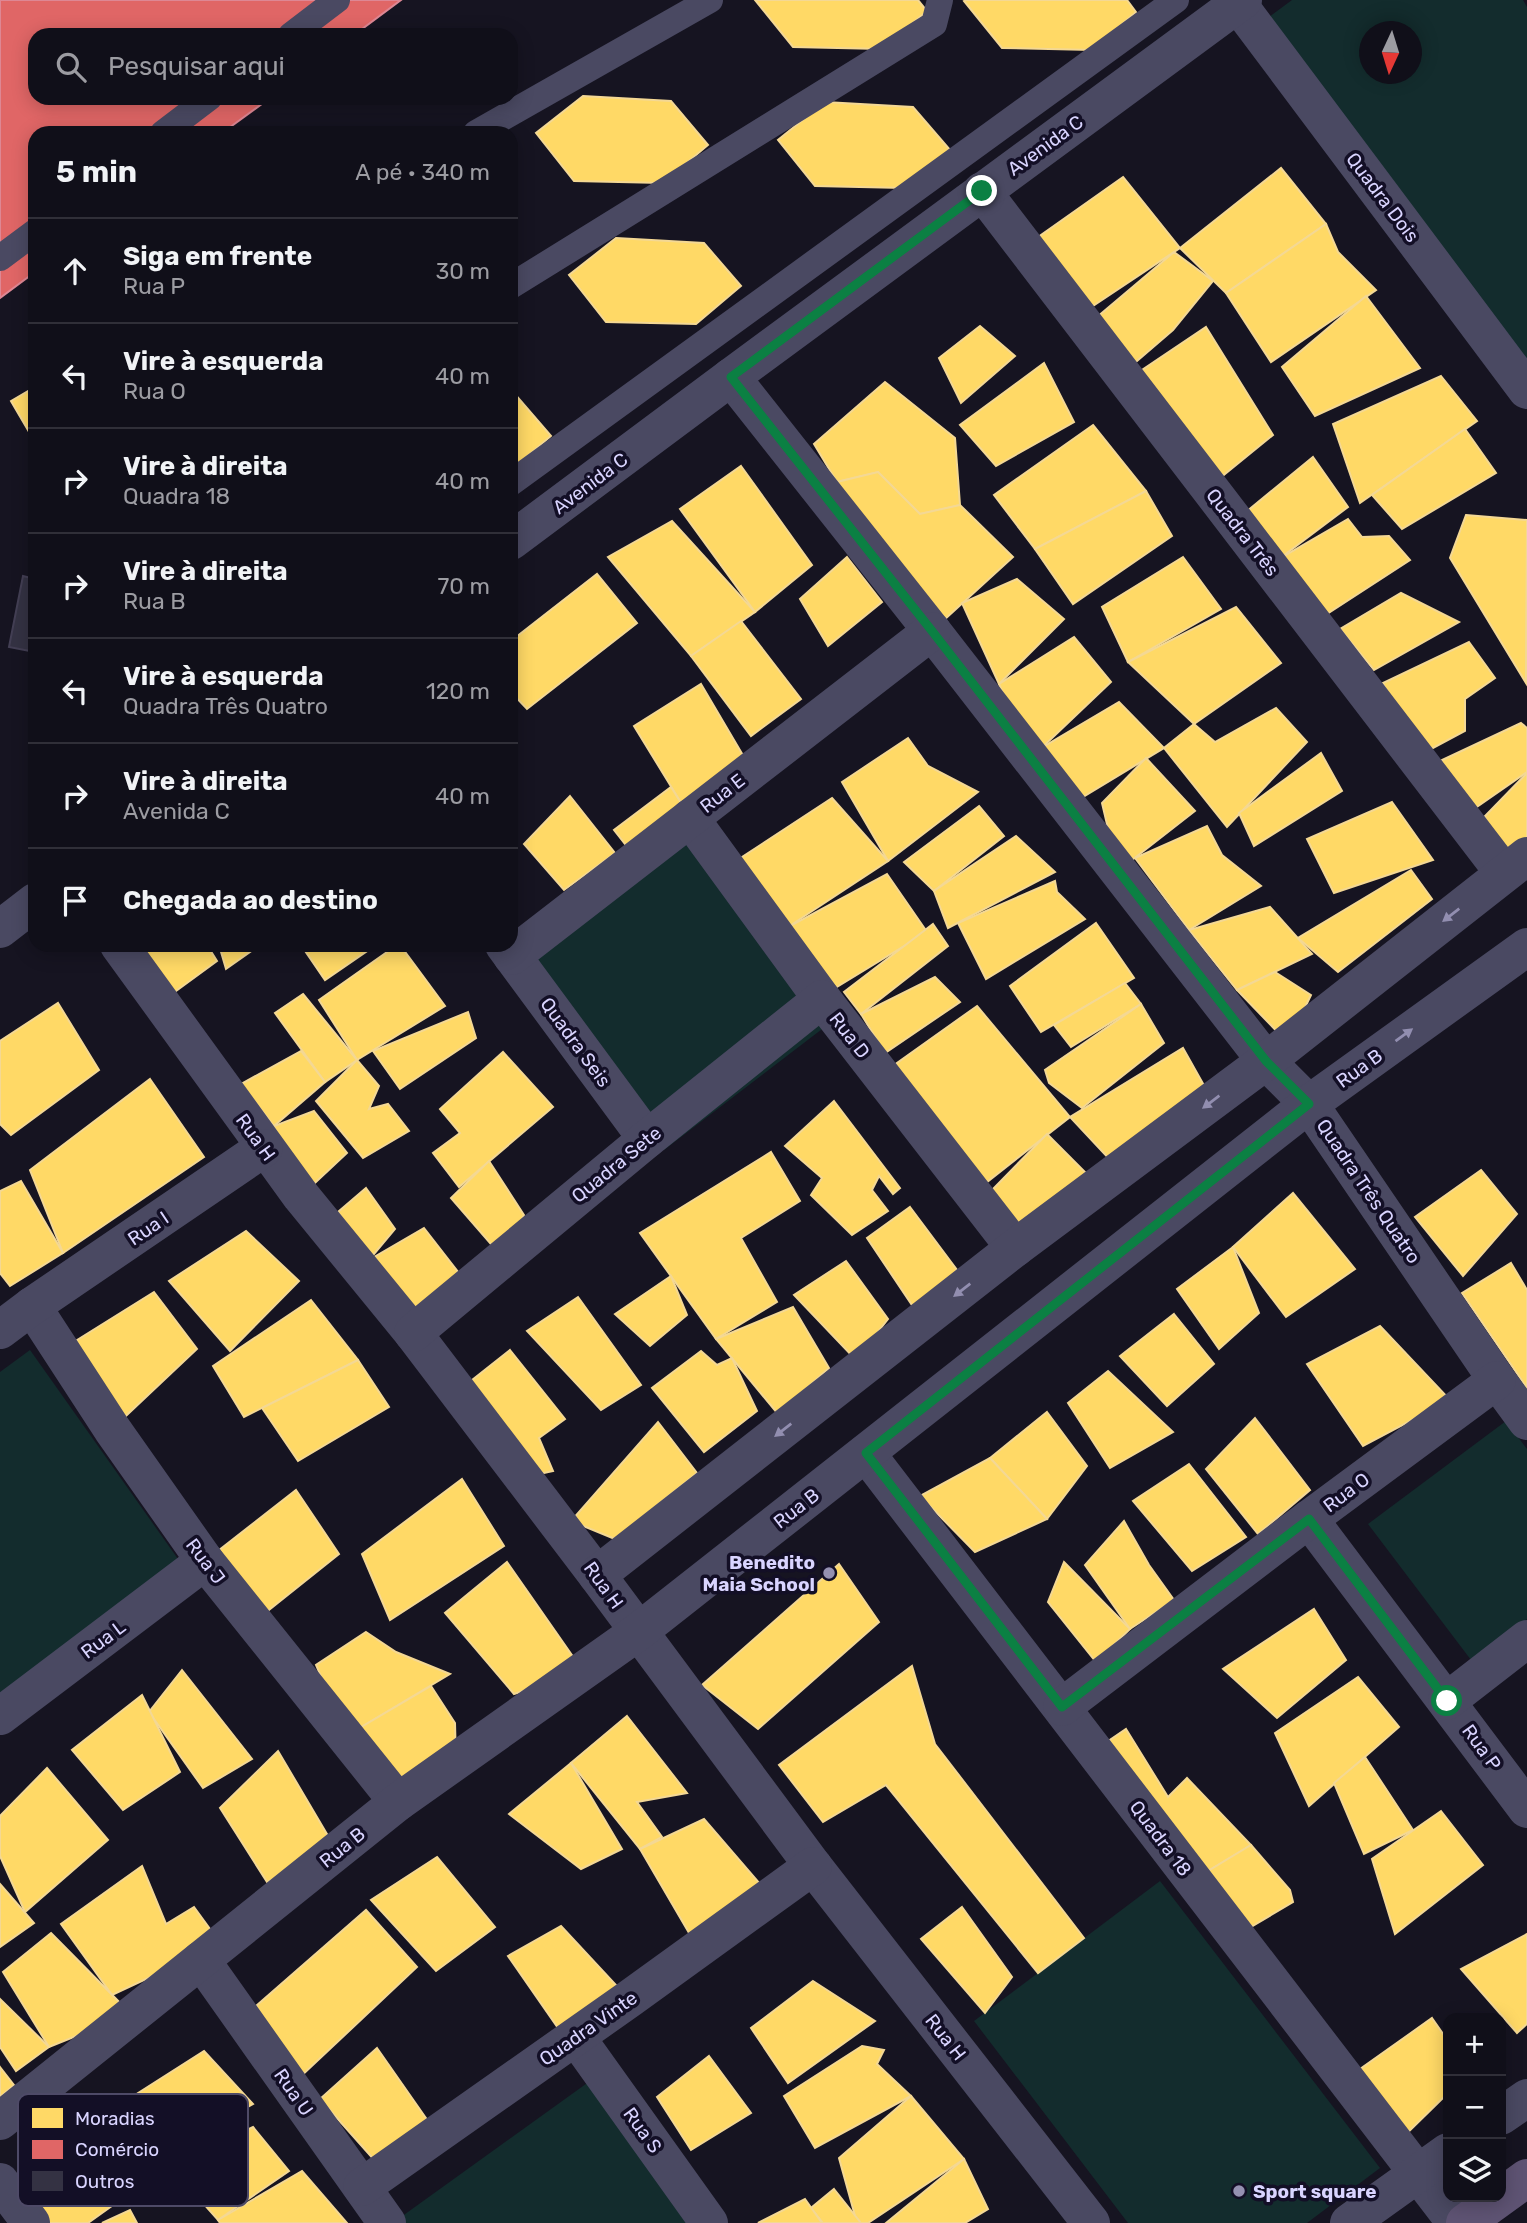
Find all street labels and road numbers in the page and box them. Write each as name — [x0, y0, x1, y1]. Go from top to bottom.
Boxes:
street label: Avenida C — [1003, 110, 1088, 181]
street label: Quadra Dois — [1341, 148, 1424, 247]
street label: Avenida C — [548, 448, 632, 519]
street label: Quadra Três — [1201, 484, 1284, 581]
street label: Rua E — [695, 769, 749, 818]
street label: Quadra Seis — [535, 993, 616, 1092]
street label: Rua D — [824, 1008, 875, 1063]
street label: Rua B — [1332, 1044, 1387, 1093]
street label: Rua H — [231, 1109, 280, 1165]
street label: Quadra Três Quatro — [1312, 1115, 1425, 1268]
street label: Quadra Sete — [567, 1121, 666, 1208]
street label: Rua I — [124, 1207, 173, 1250]
street label: Rua O — [1319, 1468, 1374, 1517]
street label: Rua B — [769, 1483, 824, 1533]
street label: Rua J — [181, 1534, 230, 1589]
street label: Rua H — [579, 1557, 628, 1613]
street label: Rua L — [77, 1615, 130, 1664]
street label: Rua P — [1457, 1720, 1506, 1775]
street label: Quadra 18 — [1125, 1796, 1196, 1881]
street label: Rua B — [315, 1822, 370, 1873]
street label: Quadra Vinte — [535, 1986, 642, 2071]
street label: Rua H — [920, 2010, 971, 2065]
street label: Rua U — [269, 2064, 318, 2120]
street label: Rua S — [618, 2103, 667, 2158]

